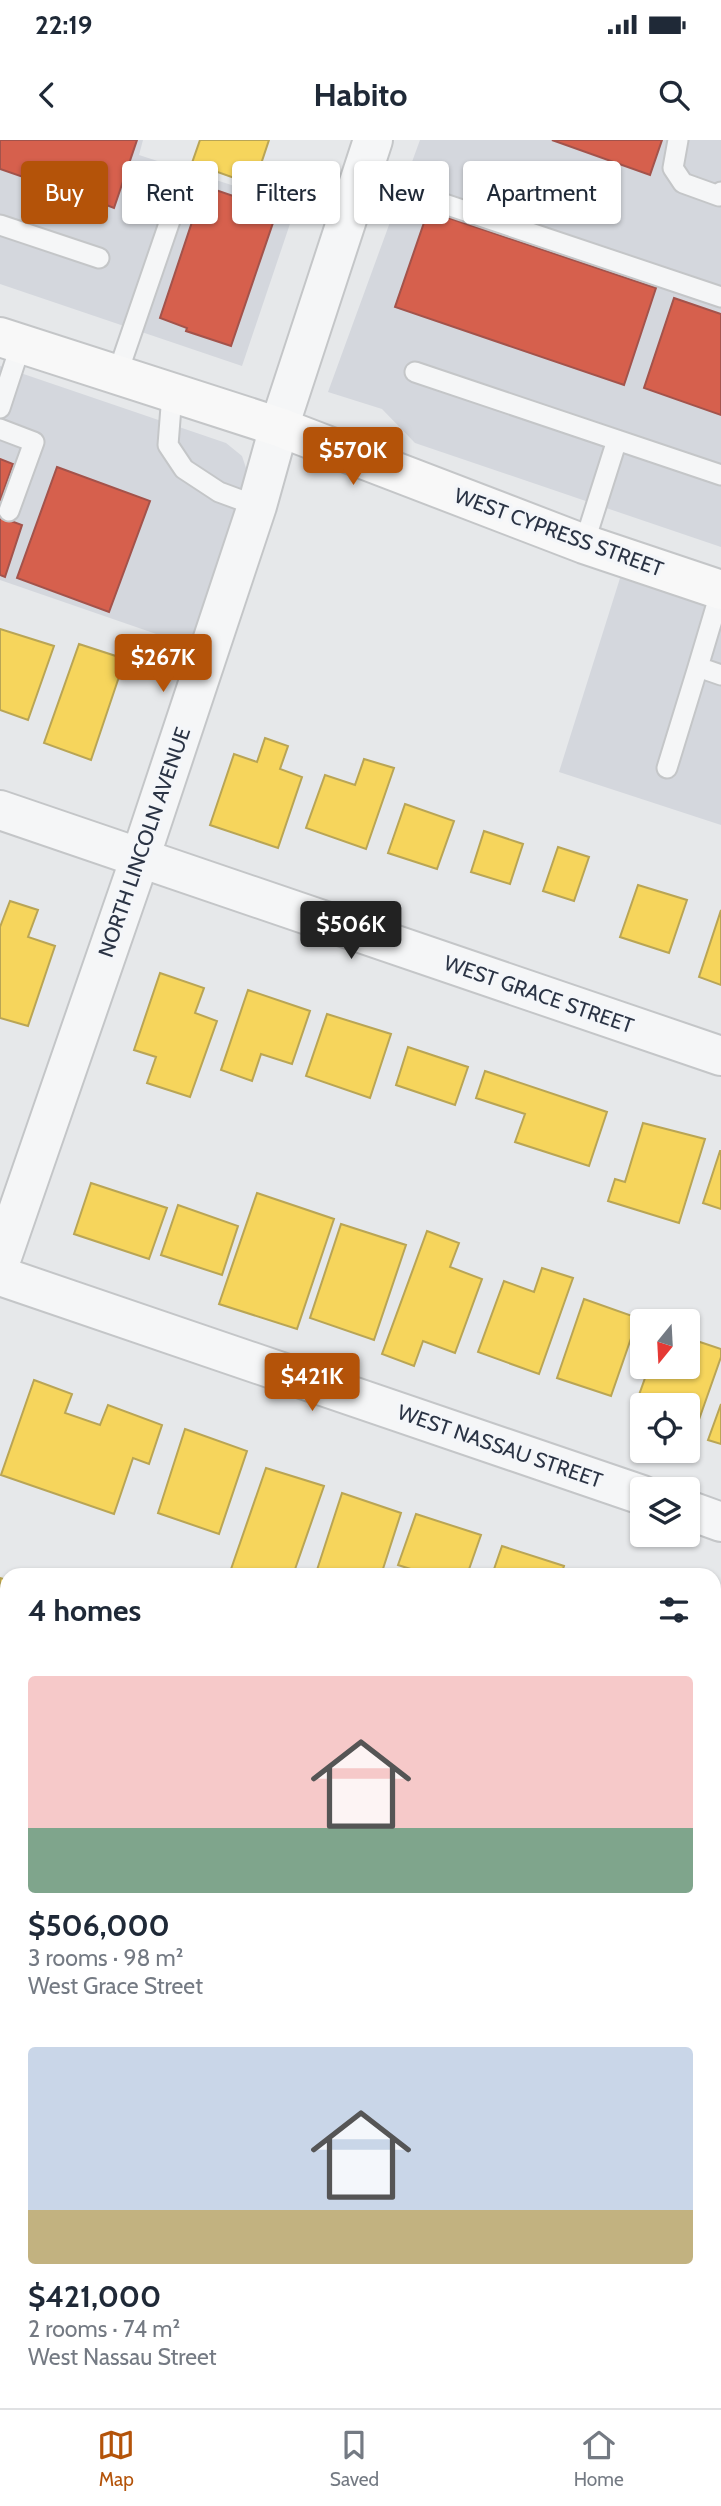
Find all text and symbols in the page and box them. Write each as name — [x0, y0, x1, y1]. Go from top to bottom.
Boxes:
text: 22:19 — [35, 9, 93, 41]
text: Habito — [313, 75, 408, 114]
icon: back — [28, 76, 66, 114]
icon: search — [655, 76, 693, 114]
chip: Buy — [21, 161, 108, 224]
chip: Rent — [122, 161, 218, 224]
chip: Filters — [232, 161, 340, 224]
chip: New — [354, 161, 449, 224]
chip: Apartment — [463, 161, 621, 224]
pin: $570K — [304, 428, 402, 487]
text: $570K — [319, 436, 387, 464]
street label: WEST CYPRESS STREET — [451, 483, 667, 581]
pin: $267K — [114, 634, 212, 694]
text: $267K — [131, 643, 195, 671]
street label: NORTH LINCOLN AVENUE — [93, 724, 195, 960]
pin: $506K — [302, 902, 400, 961]
text: $506K — [316, 910, 386, 938]
street label: WEST GRACE STREET — [441, 950, 637, 1038]
north arrow — [630, 1309, 700, 1379]
map controls — [630, 1309, 700, 1547]
pin: $421K — [263, 1354, 361, 1413]
text: $421K — [281, 1362, 343, 1390]
button: locate — [630, 1393, 700, 1463]
street label: WEST NASSAU STREET — [394, 1399, 606, 1493]
button: layers — [630, 1477, 700, 1547]
icon: filters — [655, 1591, 693, 1629]
text: 4 homes — [28, 1592, 141, 1629]
icon: home — [298, 1721, 424, 1847]
text: $506,000 — [28, 1907, 170, 1944]
text: 3 rooms · 98 m² — [28, 1944, 183, 1972]
text: West Grace Street — [28, 1972, 203, 2000]
icon: home — [298, 2092, 424, 2218]
text: $421,000 — [28, 2278, 161, 2315]
text: 2 rooms · 74 m² — [28, 2315, 180, 2343]
text: West Nassau Street — [28, 2343, 217, 2371]
tab: Map — [97, 2426, 135, 2491]
tab: Saved — [330, 2426, 379, 2491]
tab: Home — [574, 2426, 624, 2491]

